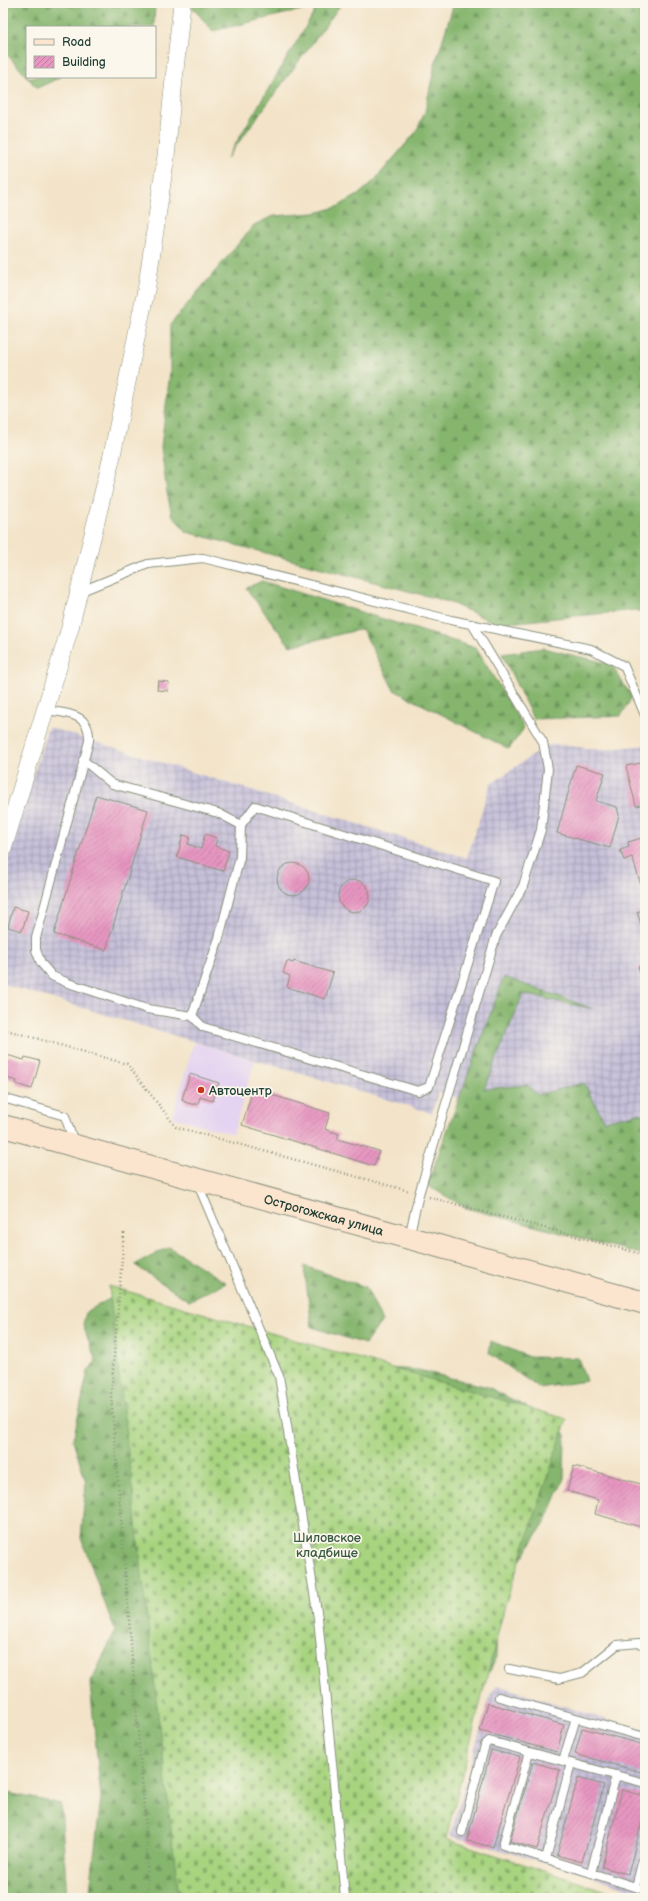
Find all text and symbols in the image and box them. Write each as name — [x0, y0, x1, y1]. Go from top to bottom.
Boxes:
legend — [26, 26, 156, 78]
text: Road — [62, 35, 91, 50]
text: Building — [62, 55, 106, 70]
place label: Автоцентр — [208, 1083, 273, 1099]
marker: Автоцентр — [196, 1085, 206, 1095]
street label: Острогожская улица — [262, 1191, 386, 1240]
park label: Шиловское кладбище — [293, 1530, 361, 1561]

